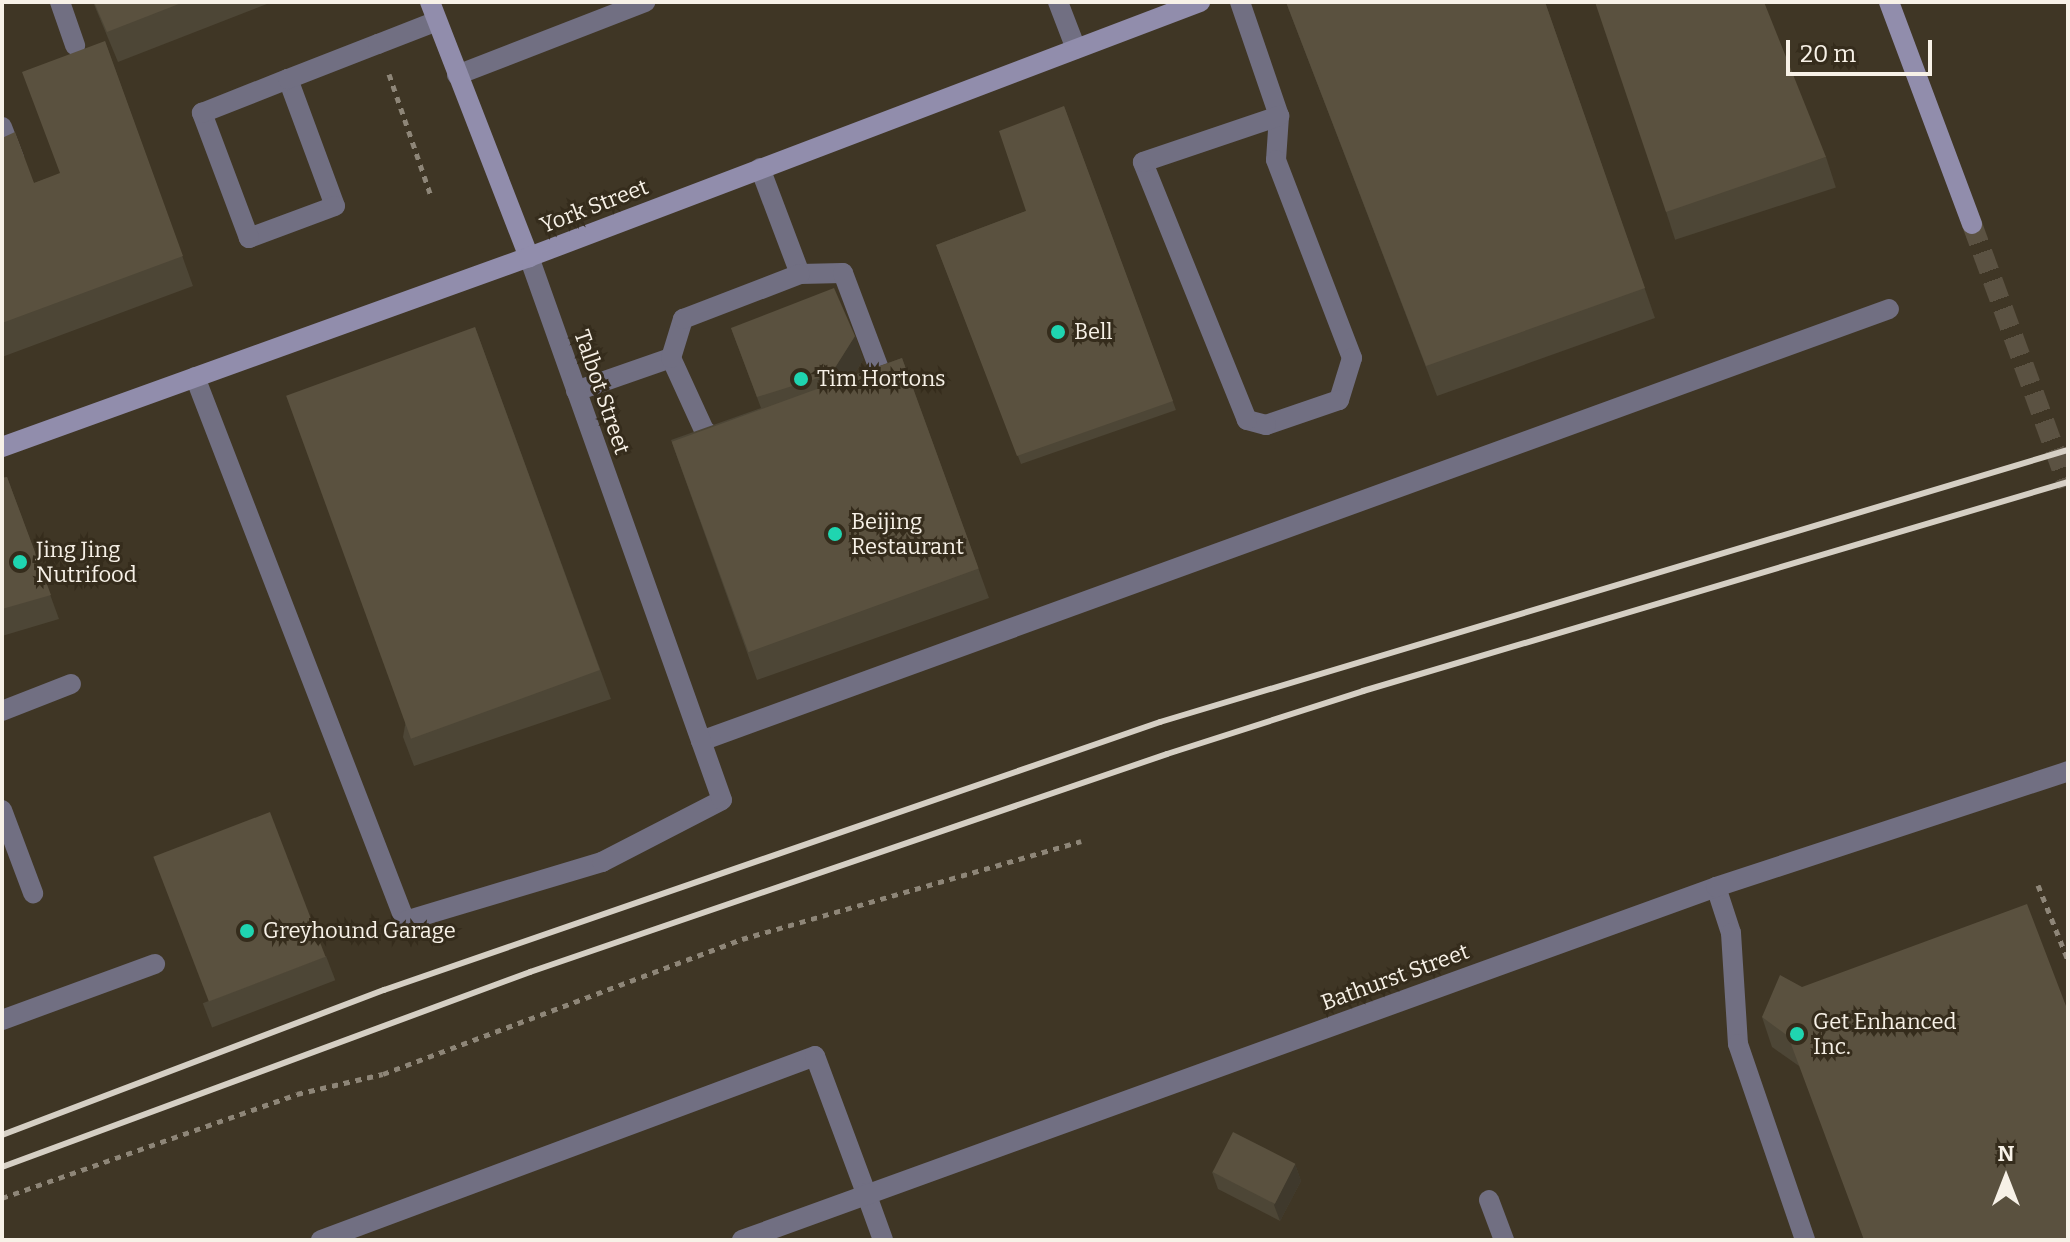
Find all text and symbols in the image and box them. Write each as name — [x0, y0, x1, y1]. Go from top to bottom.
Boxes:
scale bar — [1790, 24, 1936, 74]
text: 20 m — [1800, 40, 1856, 68]
street label: York Street — [536, 173, 652, 239]
place label: Bell — [1074, 319, 1113, 345]
marker: Bell — [1049, 323, 1067, 341]
street label: Talbot Street — [568, 326, 636, 458]
place label: Tim Hortons — [817, 366, 946, 392]
marker: Tim Hortons — [792, 370, 810, 388]
place label: Beijing Restaurant — [851, 508, 964, 560]
marker: Beijing Restaurant — [826, 525, 844, 543]
place label: Jing Jing Nutrifood — [36, 536, 137, 588]
marker: Jing Jing Nutrifood — [11, 553, 29, 571]
place label: Greyhound Garage — [263, 918, 456, 944]
marker: Greyhound Garage — [238, 922, 256, 940]
street label: Bathurst Street — [1318, 938, 1472, 1016]
place label: Get Enhanced Inc. — [1813, 1008, 1957, 1060]
marker: Get Enhanced Inc. — [1788, 1025, 1806, 1043]
north arrow — [1966, 1138, 2046, 1218]
text: N — [1998, 1140, 2014, 1167]

